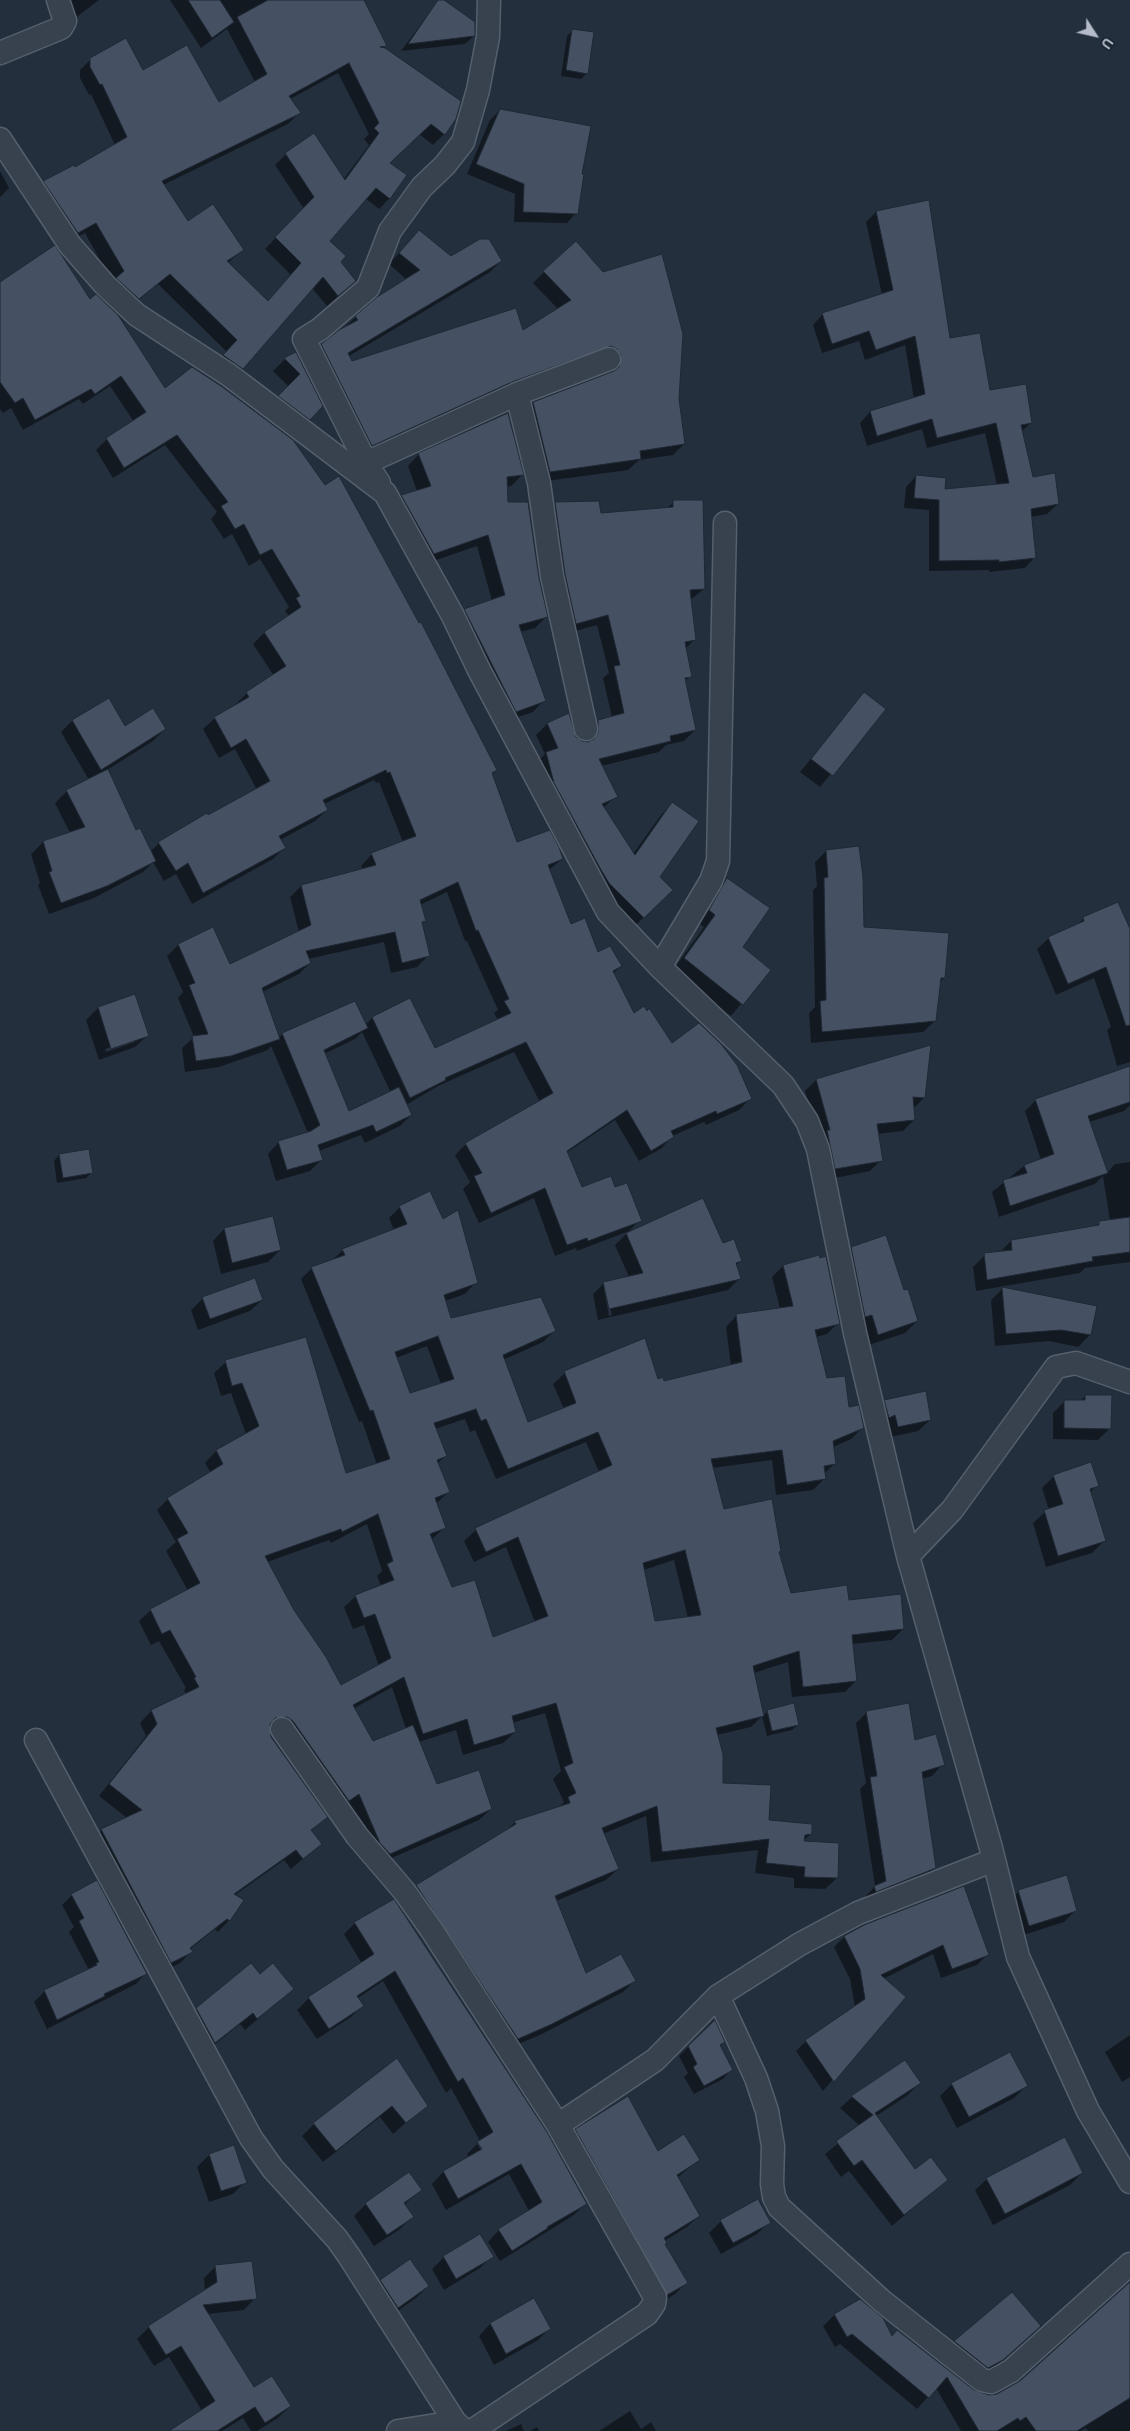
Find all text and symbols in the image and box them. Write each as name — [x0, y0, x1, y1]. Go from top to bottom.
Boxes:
north arrow — [1070, 10, 1120, 60]
text: U — [1098, 35, 1117, 52]

